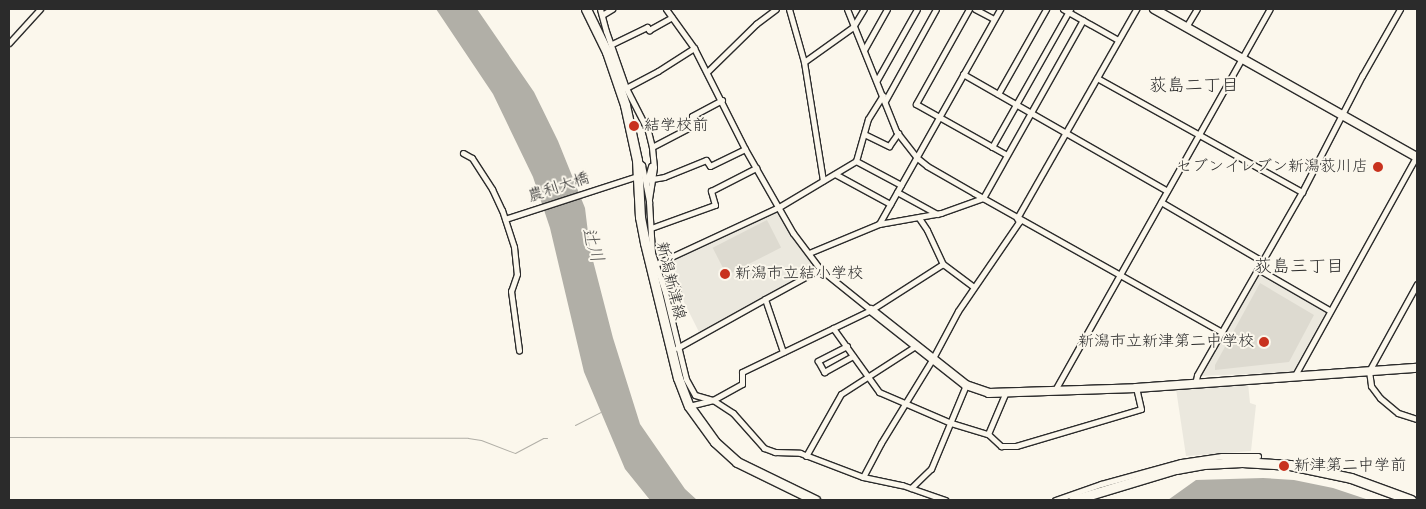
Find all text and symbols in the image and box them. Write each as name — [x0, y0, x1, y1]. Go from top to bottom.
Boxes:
district label: 荻島二丁目 — [1149, 75, 1239, 97]
place label: 結学校前 — [644, 116, 708, 136]
marker: 結学校前 — [628, 120, 640, 132]
place label: セブンイレブン新潟荻川店 — [1176, 157, 1368, 177]
marker: セブンイレブン新潟荻川店 — [1372, 161, 1384, 173]
street label: 農利大橋 — [526, 169, 592, 207]
water label: 辻川 — [576, 225, 608, 265]
street label: 新潟新津線 — [651, 240, 689, 322]
district label: 荻島三丁目 — [1254, 256, 1344, 278]
place label: 新潟市立結小学校 — [735, 264, 863, 284]
marker: 新潟市立結小学校 — [719, 268, 731, 280]
place label: 新潟市立新津第二中学校 — [1078, 332, 1254, 352]
marker: 新潟市立新津第二中学校 — [1258, 336, 1270, 348]
place label: 新津第二中学前 — [1294, 456, 1406, 476]
marker: 新津第二中学前 — [1278, 460, 1290, 472]

